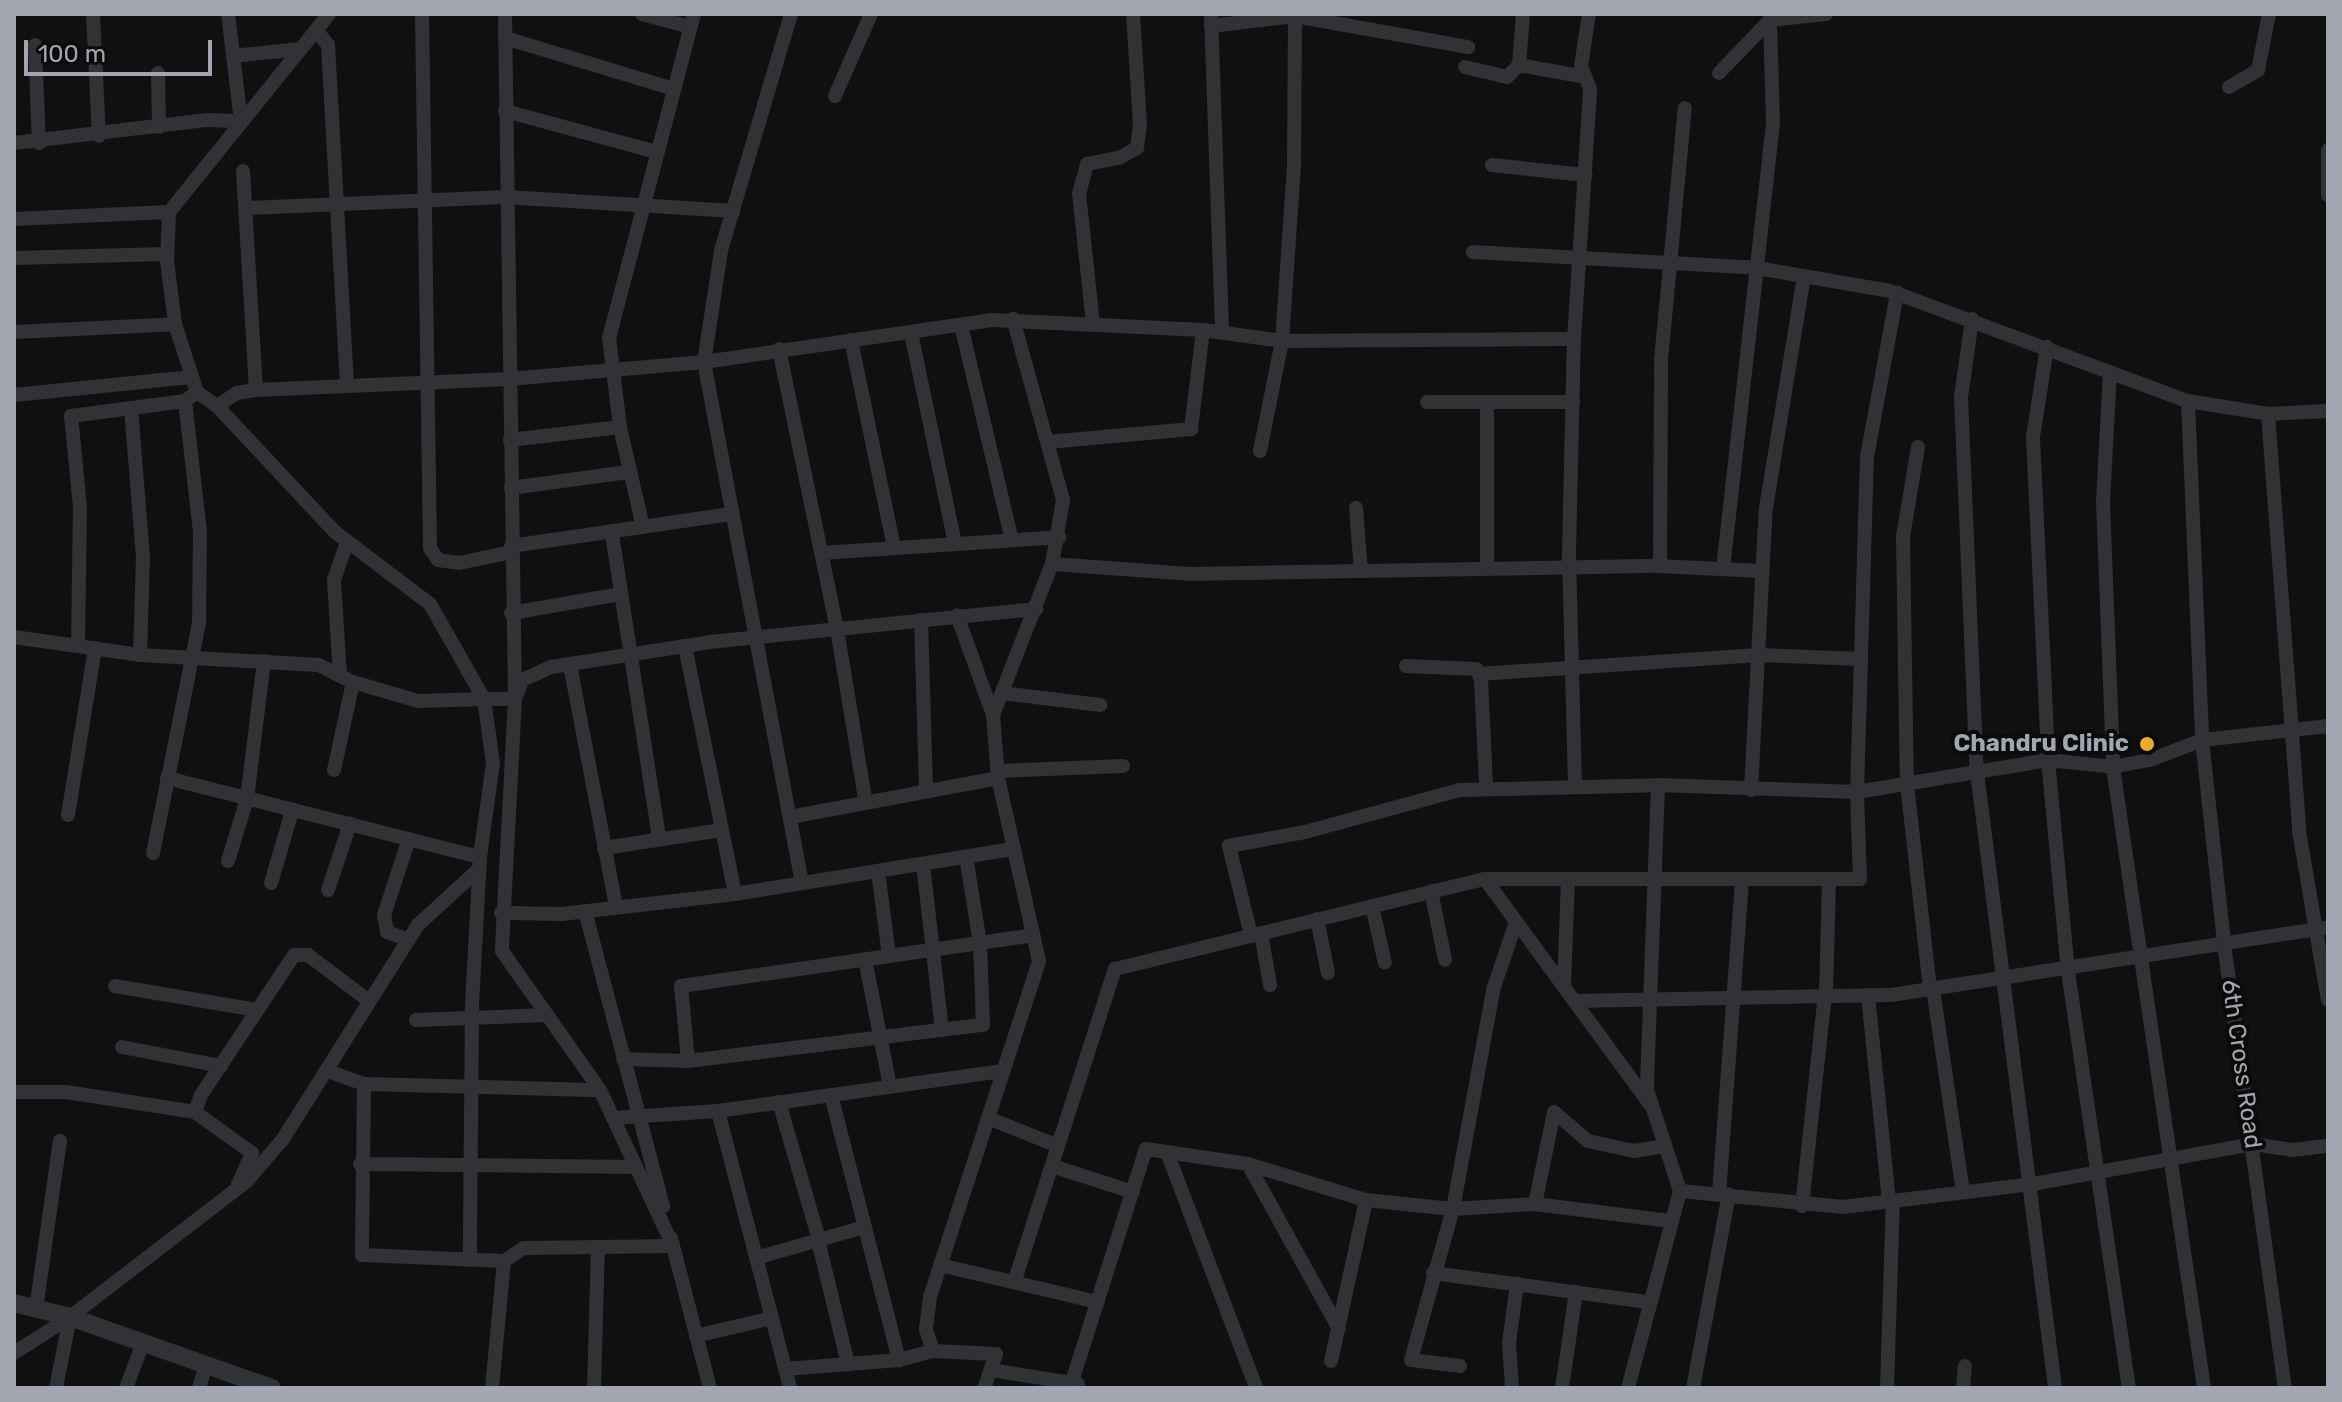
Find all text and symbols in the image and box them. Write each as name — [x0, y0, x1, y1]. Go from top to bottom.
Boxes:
scale bar — [28, 24, 216, 74]
text: 100 m — [38, 40, 106, 68]
place label: Chandru Clinic — [1953, 730, 2129, 758]
marker: Chandru Clinic — [2136, 733, 2158, 755]
street label: 6th Cross Road — [2215, 978, 2267, 1150]

